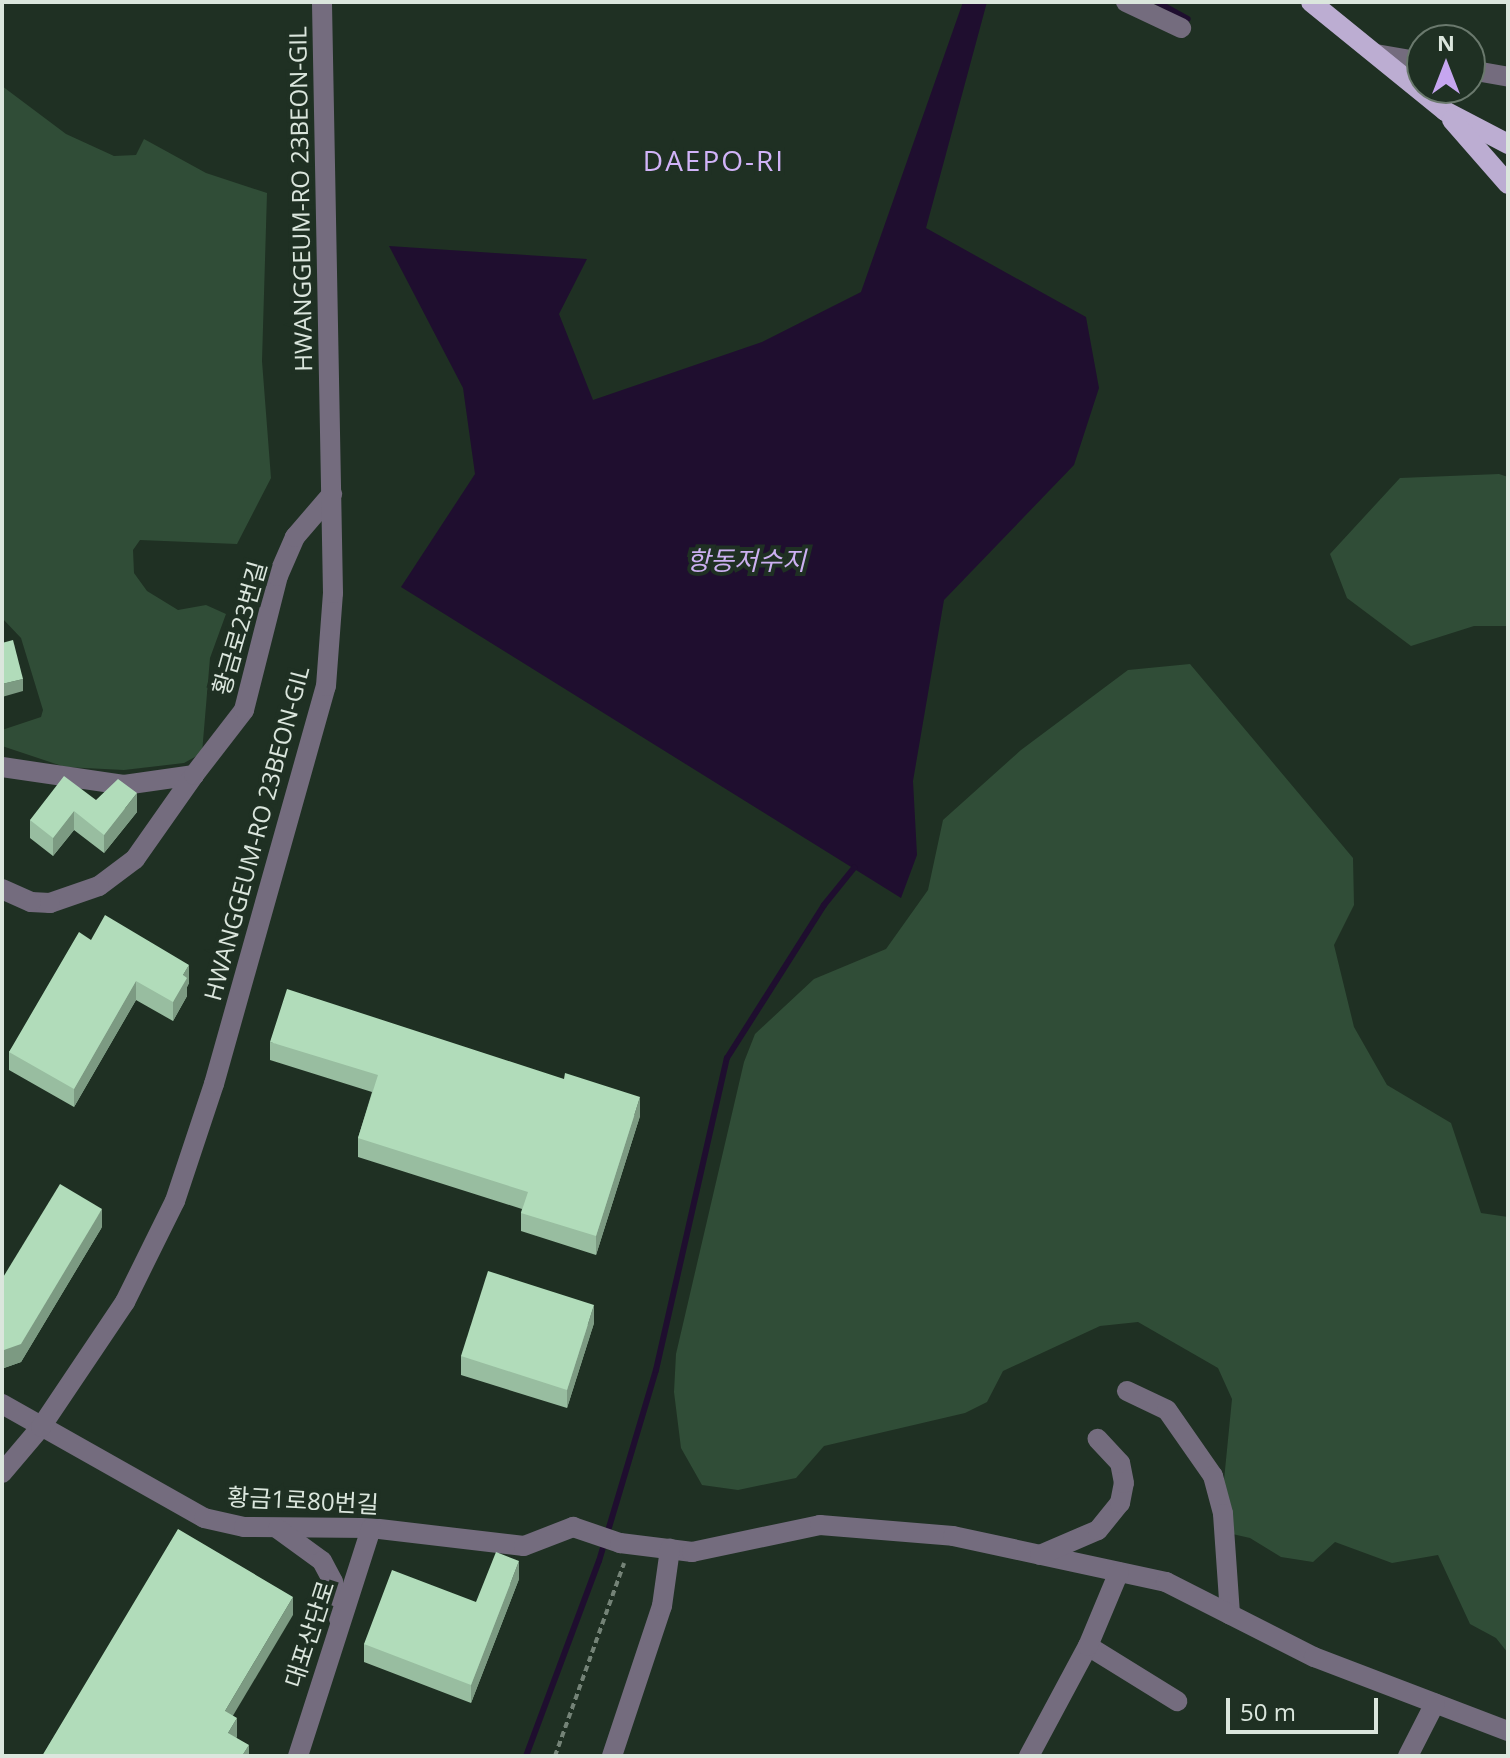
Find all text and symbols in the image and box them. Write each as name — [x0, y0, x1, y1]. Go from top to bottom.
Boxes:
north arrow — [1406, 24, 1486, 104]
street label: HWANGGEUM-RO 23BEON-GIL — [283, 26, 317, 372]
text: N — [1437, 27, 1455, 57]
district label: DAEPO-RI — [643, 143, 785, 177]
water label: 항동저수지 — [686, 545, 806, 577]
street label: 황금로23번길 — [206, 558, 272, 698]
street label: HWANGGEUM-RO 23BEON-GIL — [197, 663, 315, 1003]
street label: 황금1로80번길 — [227, 1482, 379, 1518]
street label: 대포산단로 — [278, 1577, 340, 1691]
scale bar — [1230, 1682, 1382, 1732]
text: 50 m — [1240, 1695, 1296, 1728]

